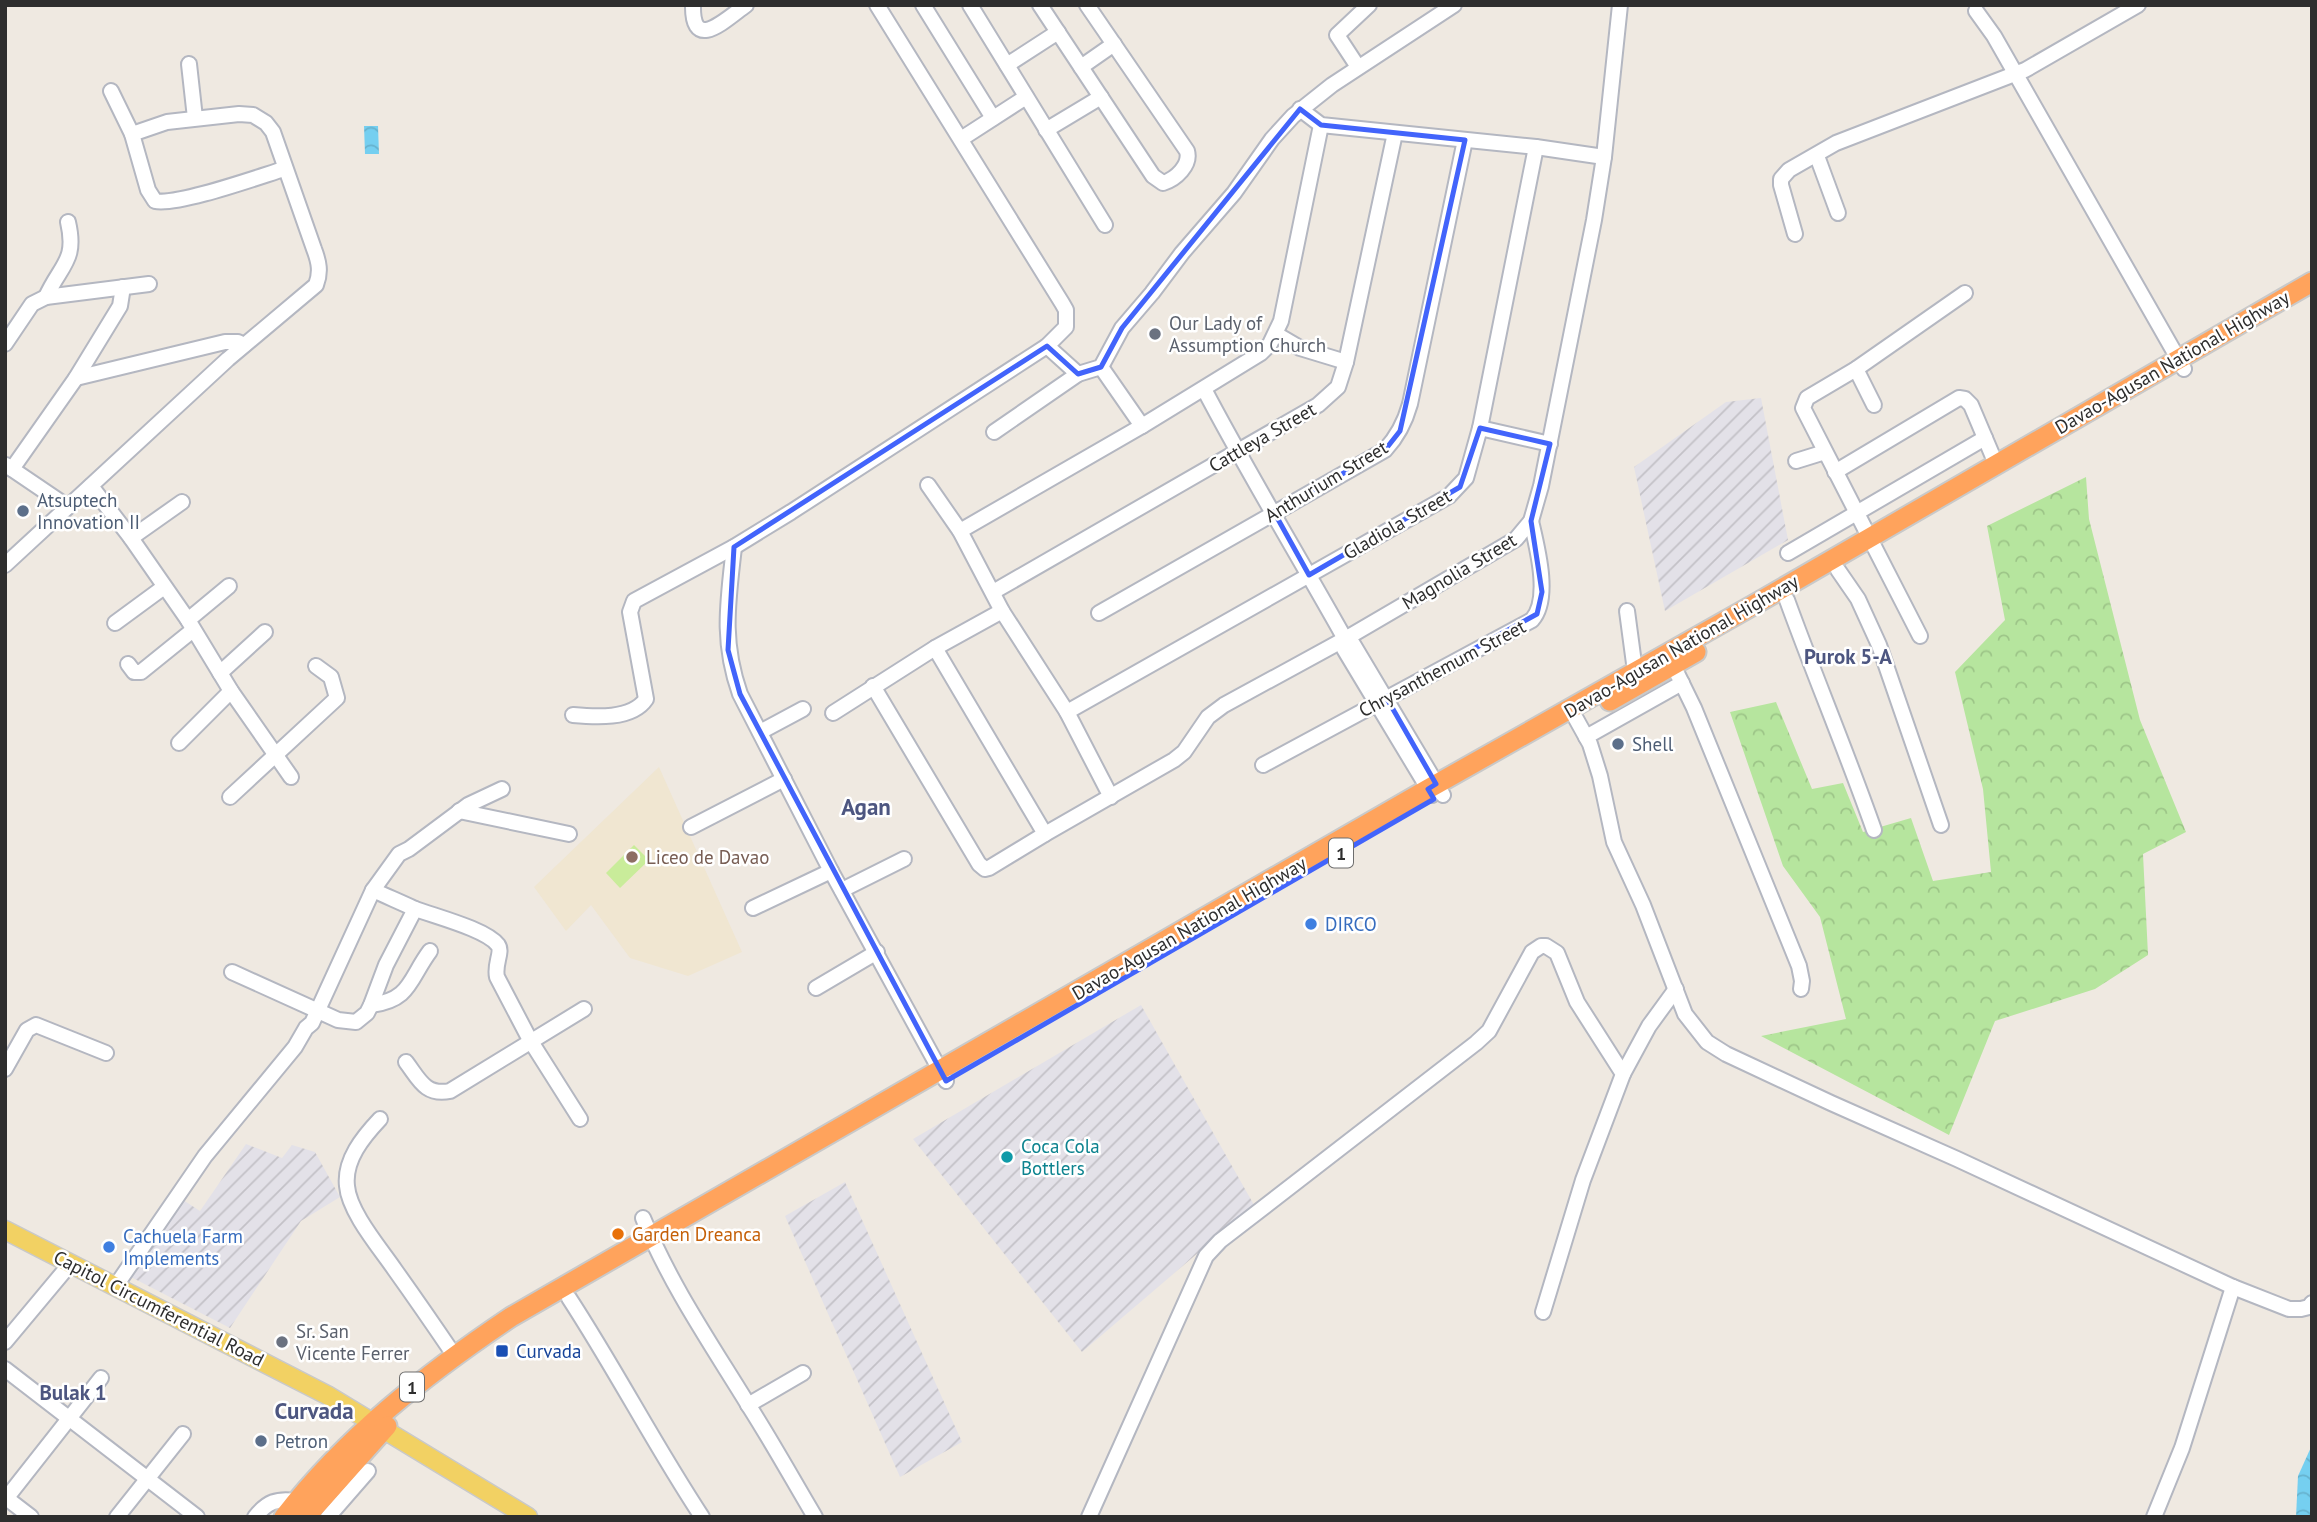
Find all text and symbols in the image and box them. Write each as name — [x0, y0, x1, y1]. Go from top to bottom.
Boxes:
street label: Davao-Agusan National Highway — [2051, 285, 2294, 439]
place label: Our Lady of Assumption Church — [1169, 311, 1326, 357]
marker: Our Lady of Assumption Church — [1147, 326, 1163, 342]
street label: Cattleya Street — [1204, 396, 1320, 477]
street label: Anthurium Street — [1260, 435, 1392, 527]
street label: Gladiola Street — [1339, 483, 1456, 565]
place label: Atsuptech Innovation II — [37, 488, 140, 534]
marker: Atsuptech Innovation II — [15, 503, 31, 519]
street label: Magnolia Street — [1398, 527, 1521, 614]
street label: Davao-Agusan National Highway — [1560, 569, 1803, 723]
street label: Chrysanthemum Street — [1354, 614, 1530, 722]
district label: Purok 5-A — [1804, 643, 1892, 670]
place label: Shell — [1632, 732, 1674, 756]
marker: Shell — [1610, 736, 1626, 752]
district label: Agan — [841, 792, 891, 821]
road number: 1 — [1329, 838, 1353, 868]
place label: Liceo de Davao — [646, 845, 769, 869]
marker: Liceo de Davao — [624, 849, 640, 865]
street label: Davao-Agusan National Highway — [1068, 851, 1311, 1005]
place label: DIRCO — [1325, 912, 1377, 936]
marker: DIRCO — [1303, 916, 1319, 932]
place label: Coca Cola Bottlers — [1021, 1134, 1100, 1180]
marker: Coca Cola Bottlers — [999, 1149, 1015, 1165]
place label: Garden Dreanca — [632, 1222, 761, 1246]
place label: Cachuela Farm Implements — [123, 1224, 243, 1270]
marker: Garden Dreanca — [610, 1226, 626, 1242]
marker: Cachuela Farm Implements — [101, 1239, 117, 1255]
street label: Capitol Circumferential Road — [50, 1244, 268, 1372]
place label: Sr. San Vicente Ferrer — [295, 1319, 410, 1365]
marker: Sr. San Vicente Ferrer — [274, 1334, 290, 1350]
place label: Curvada — [516, 1339, 581, 1363]
marker: Curvada — [494, 1343, 510, 1359]
road number: 1 — [400, 1372, 424, 1402]
district label: Bulak 1 — [39, 1379, 107, 1406]
district label: Curvada — [274, 1396, 354, 1425]
place label: Petron — [275, 1429, 328, 1453]
marker: Petron — [253, 1433, 269, 1449]

